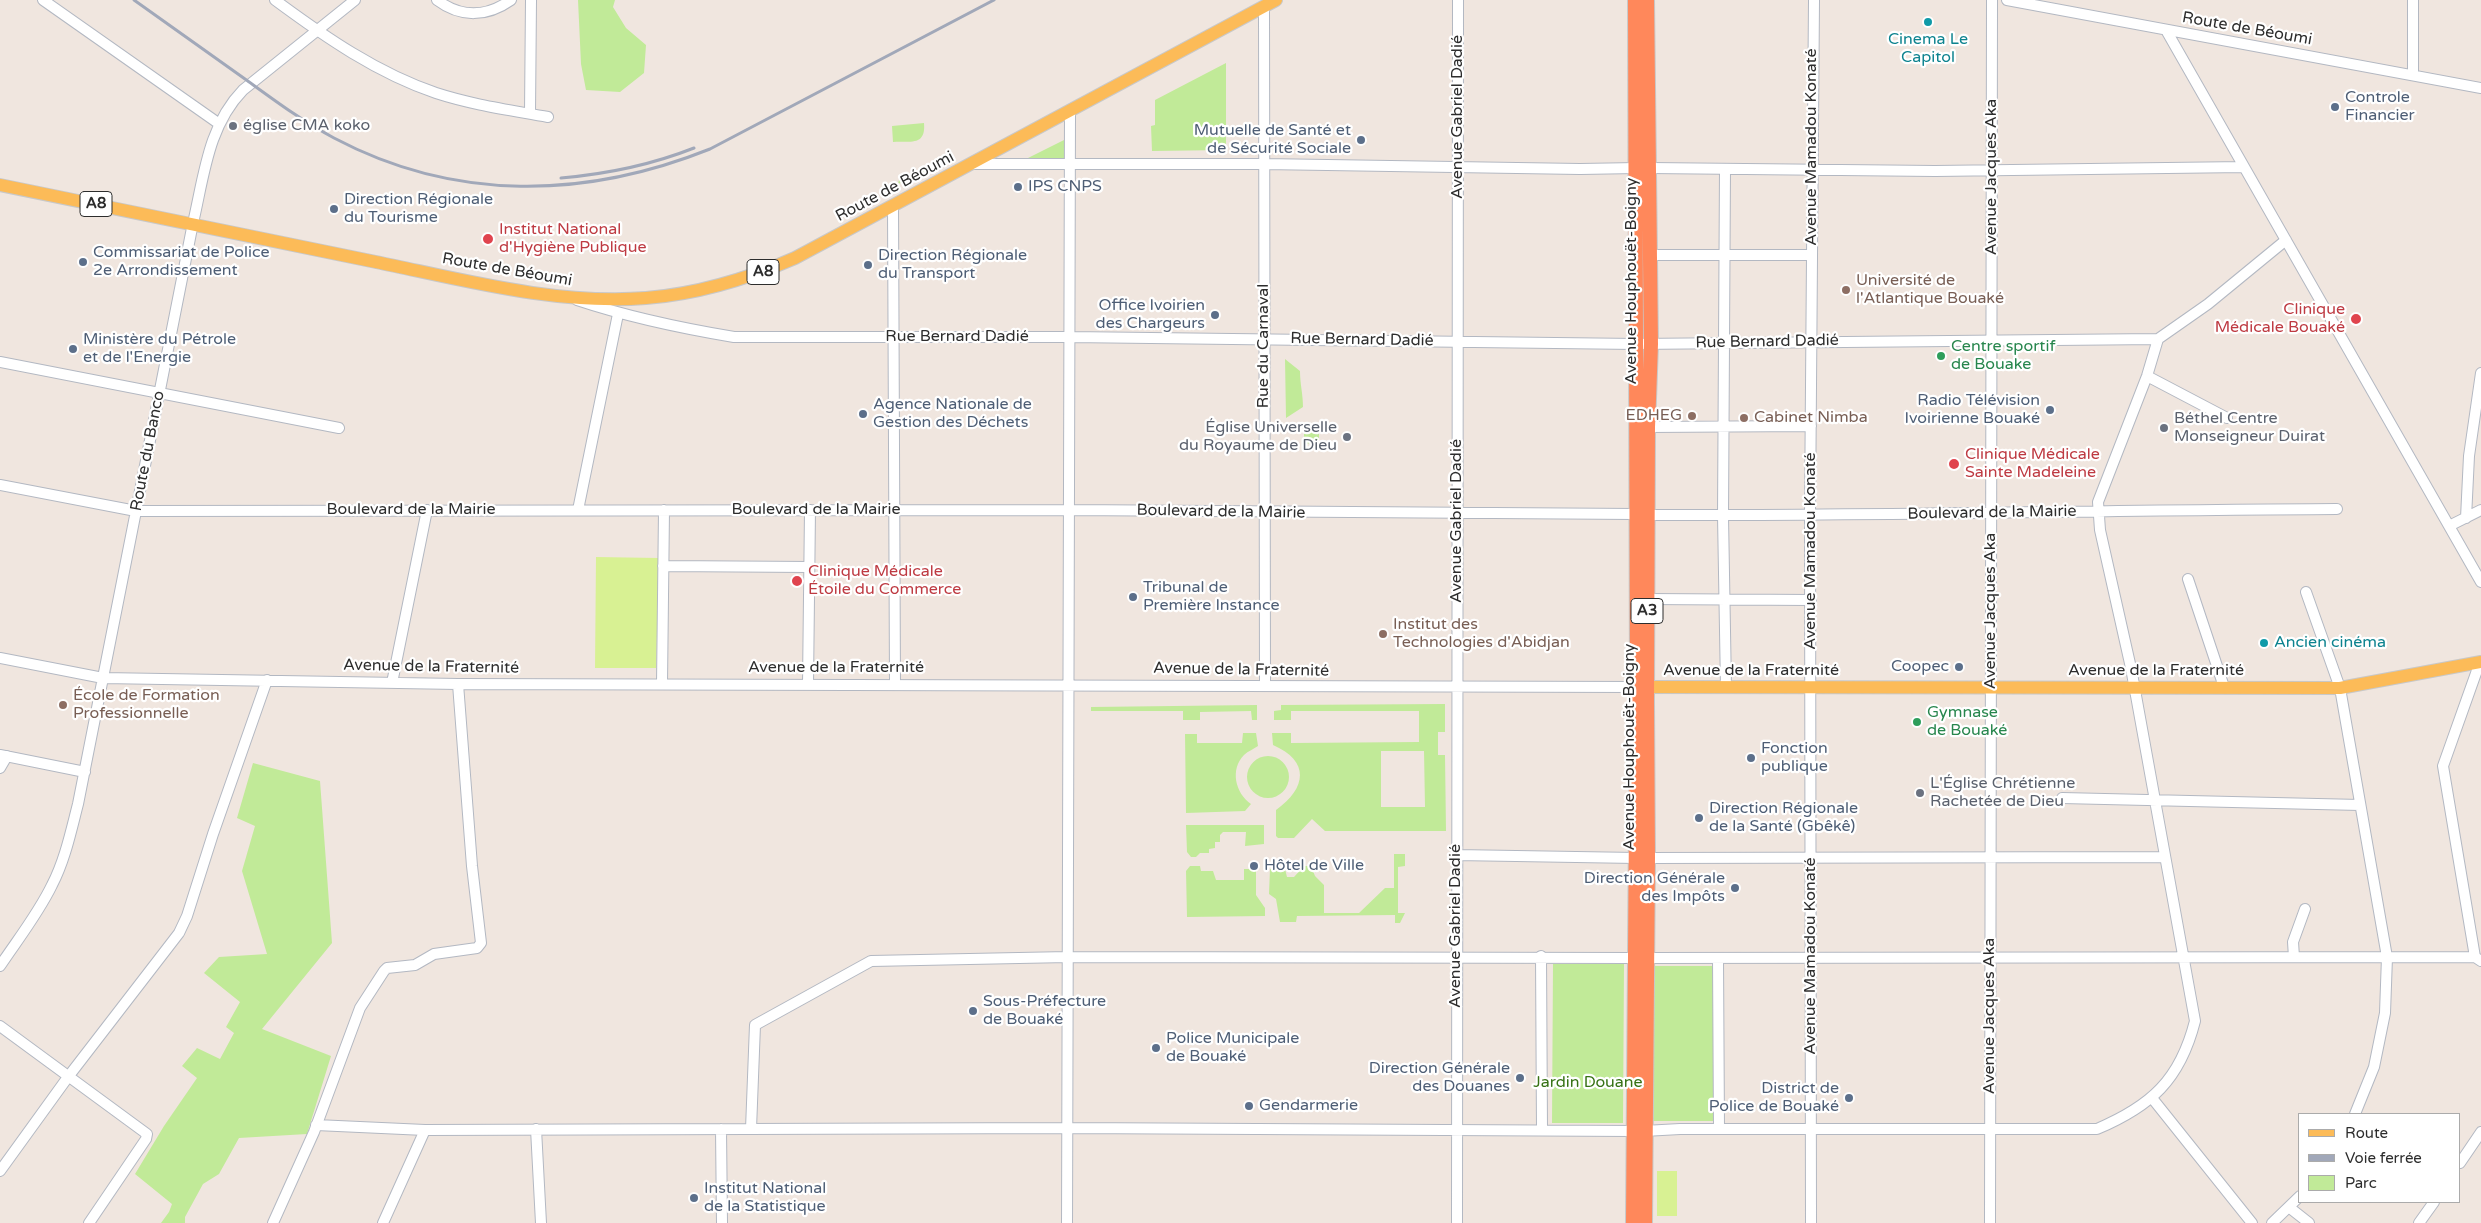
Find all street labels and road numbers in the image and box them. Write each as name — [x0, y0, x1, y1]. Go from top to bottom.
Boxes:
street label: Route de Béoumi — [2181, 8, 2313, 50]
street label: Avenue Gabriel Dadié — [1448, 35, 1468, 199]
street label: Avenue Mamadou Konaté — [1802, 48, 1822, 246]
street label: Avenue Jacques Aka — [1982, 99, 2002, 255]
street label: Route de Béoumi — [832, 148, 958, 226]
street label: Avenue Houphouët-Boigny — [1622, 178, 1642, 384]
road number: A8 — [80, 192, 112, 216]
street label: Route de Béoumi — [441, 249, 573, 291]
road number: A8 — [747, 260, 779, 284]
street label: Rue du Carnaval — [1254, 284, 1274, 408]
street label: Rue Bernard Dadié — [885, 327, 1029, 347]
street label: Rue Bernard Dadié — [1290, 329, 1434, 351]
street label: Rue Bernard Dadié — [1695, 331, 1839, 353]
street label: Route du Banco — [127, 389, 169, 513]
street label: Avenue Gabriel Dadié — [1447, 439, 1467, 603]
street label: Avenue Mamadou Konaté — [1801, 452, 1821, 650]
street label: Boulevard de la Mairie — [326, 500, 496, 520]
street label: Boulevard de la Mairie — [731, 500, 901, 520]
street label: Boulevard de la Mairie — [1136, 501, 1306, 523]
street label: Boulevard de la Mairie — [1907, 502, 2077, 524]
street label: Avenue Jacques Aka — [1981, 533, 2001, 689]
road number: A3 — [1631, 598, 1663, 624]
street label: Avenue Houphouët-Boigny — [1620, 644, 1640, 850]
street label: Avenue de la Fraternité — [343, 656, 519, 678]
street label: Avenue de la Fraternité — [748, 658, 924, 678]
street label: Avenue de la Fraternité — [1153, 659, 1329, 681]
street label: Avenue de la Fraternité — [1663, 661, 1839, 681]
street label: Avenue de la Fraternité — [2068, 661, 2244, 681]
street label: Avenue Gabriel Dadié — [1446, 844, 1466, 1008]
street label: Avenue Mamadou Konaté — [1801, 857, 1821, 1055]
street label: Avenue Jacques Aka — [1980, 938, 2000, 1094]

